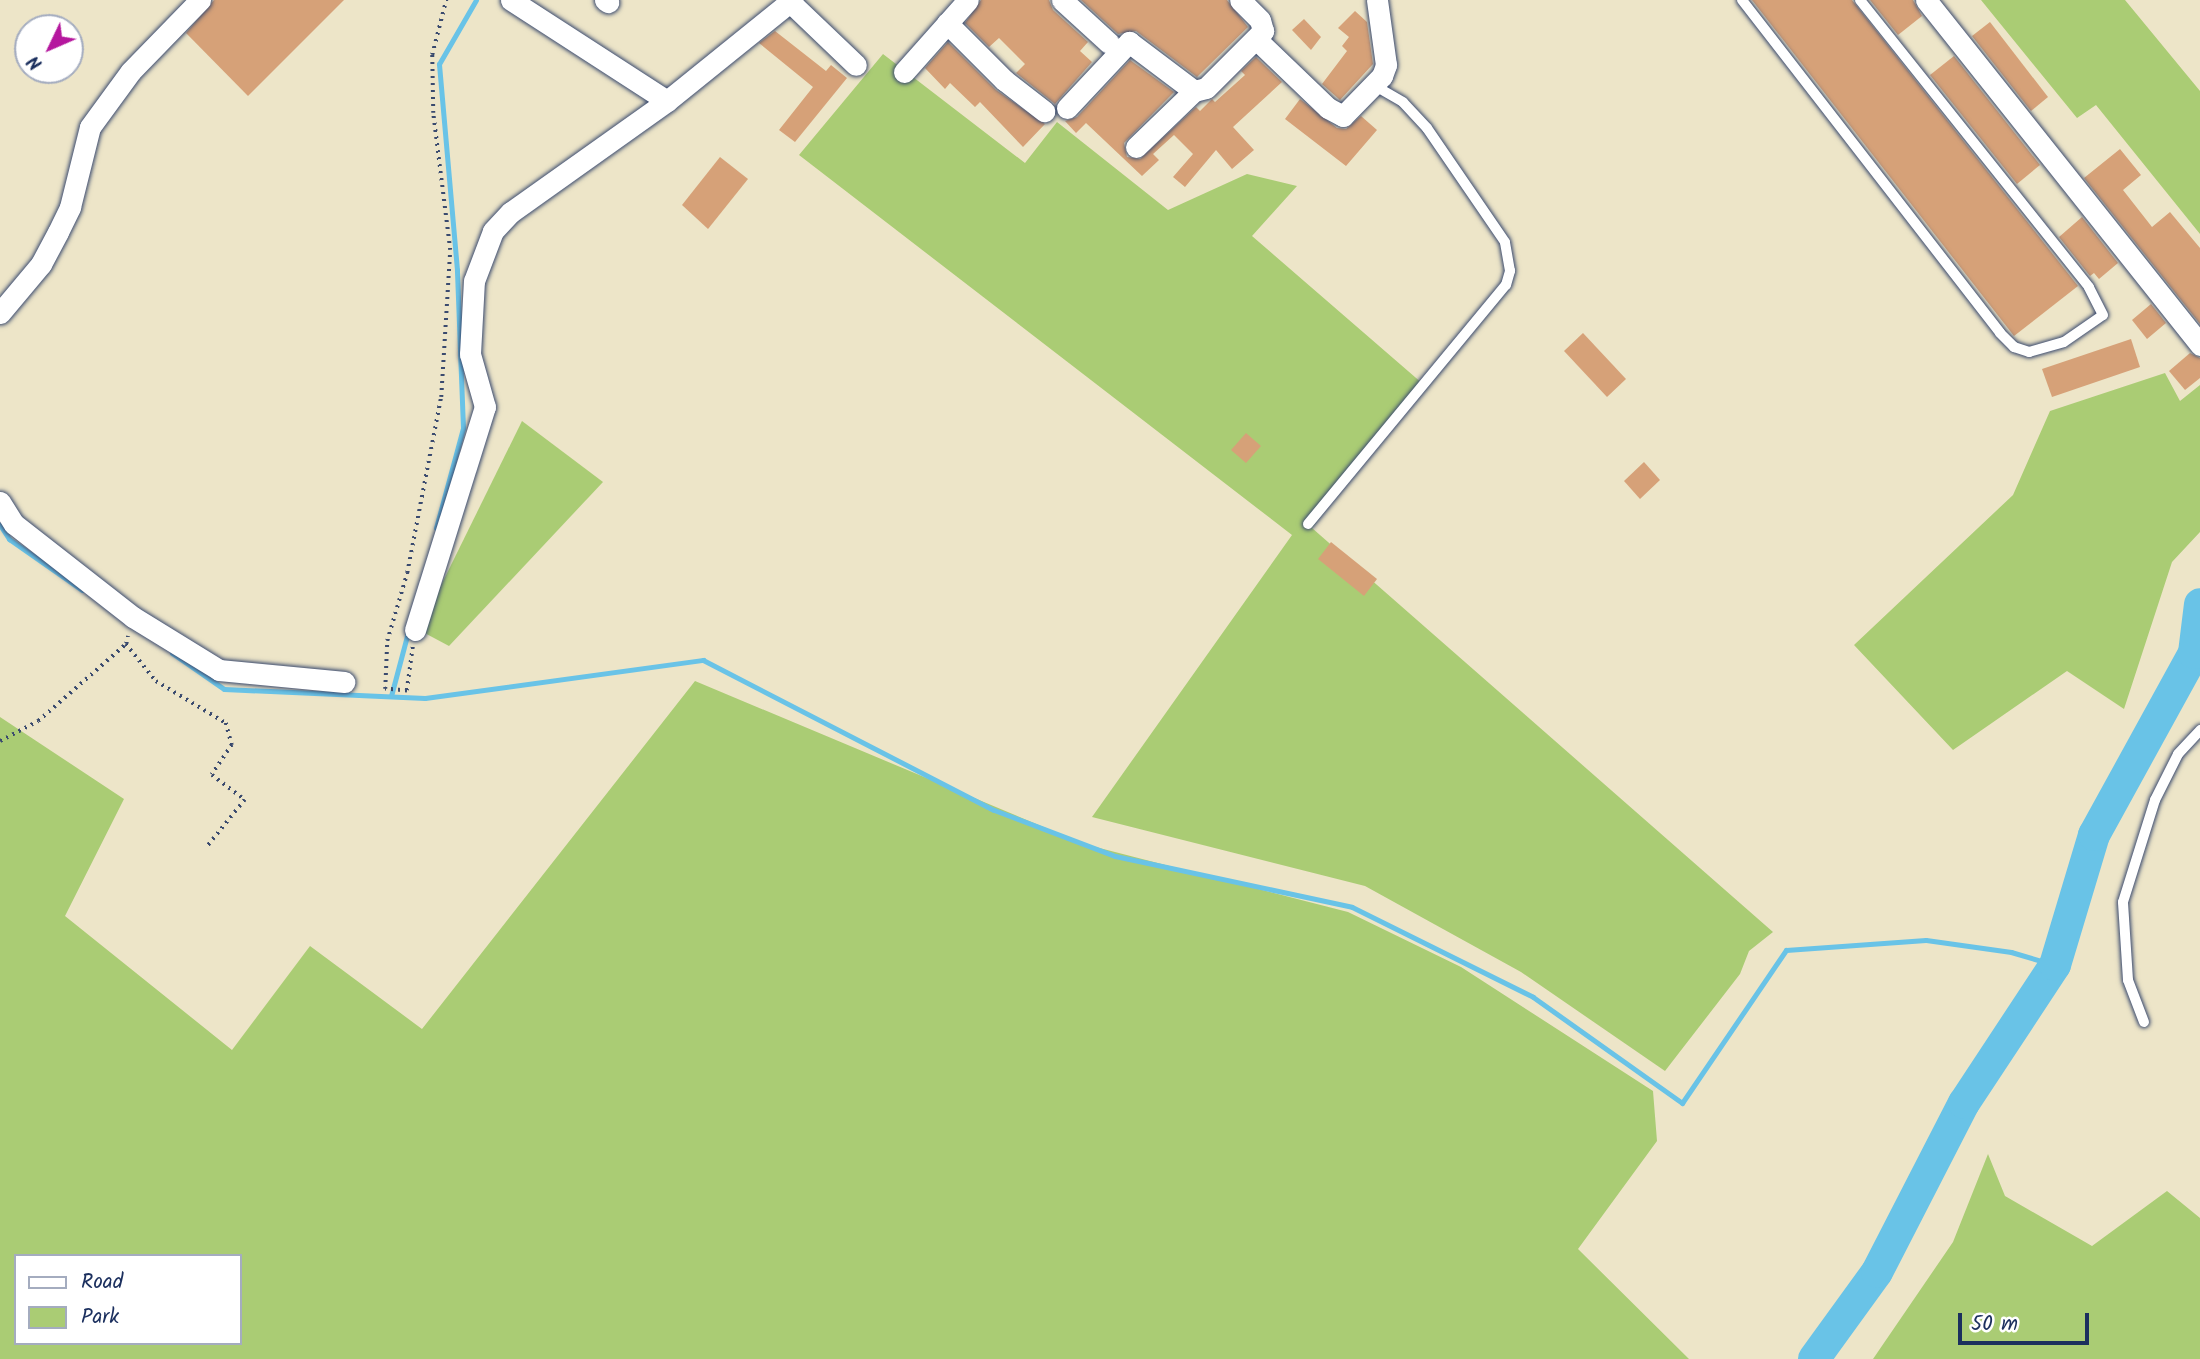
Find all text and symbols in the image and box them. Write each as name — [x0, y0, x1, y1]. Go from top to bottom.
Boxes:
north arrow — [14, 14, 84, 84]
text: N — [20, 47, 50, 77]
legend — [14, 1254, 242, 1345]
text: Road — [81, 1266, 123, 1299]
scale bar — [1962, 1300, 2093, 1344]
text: Park — [81, 1301, 119, 1334]
text: 50 m — [1971, 1308, 2018, 1341]

